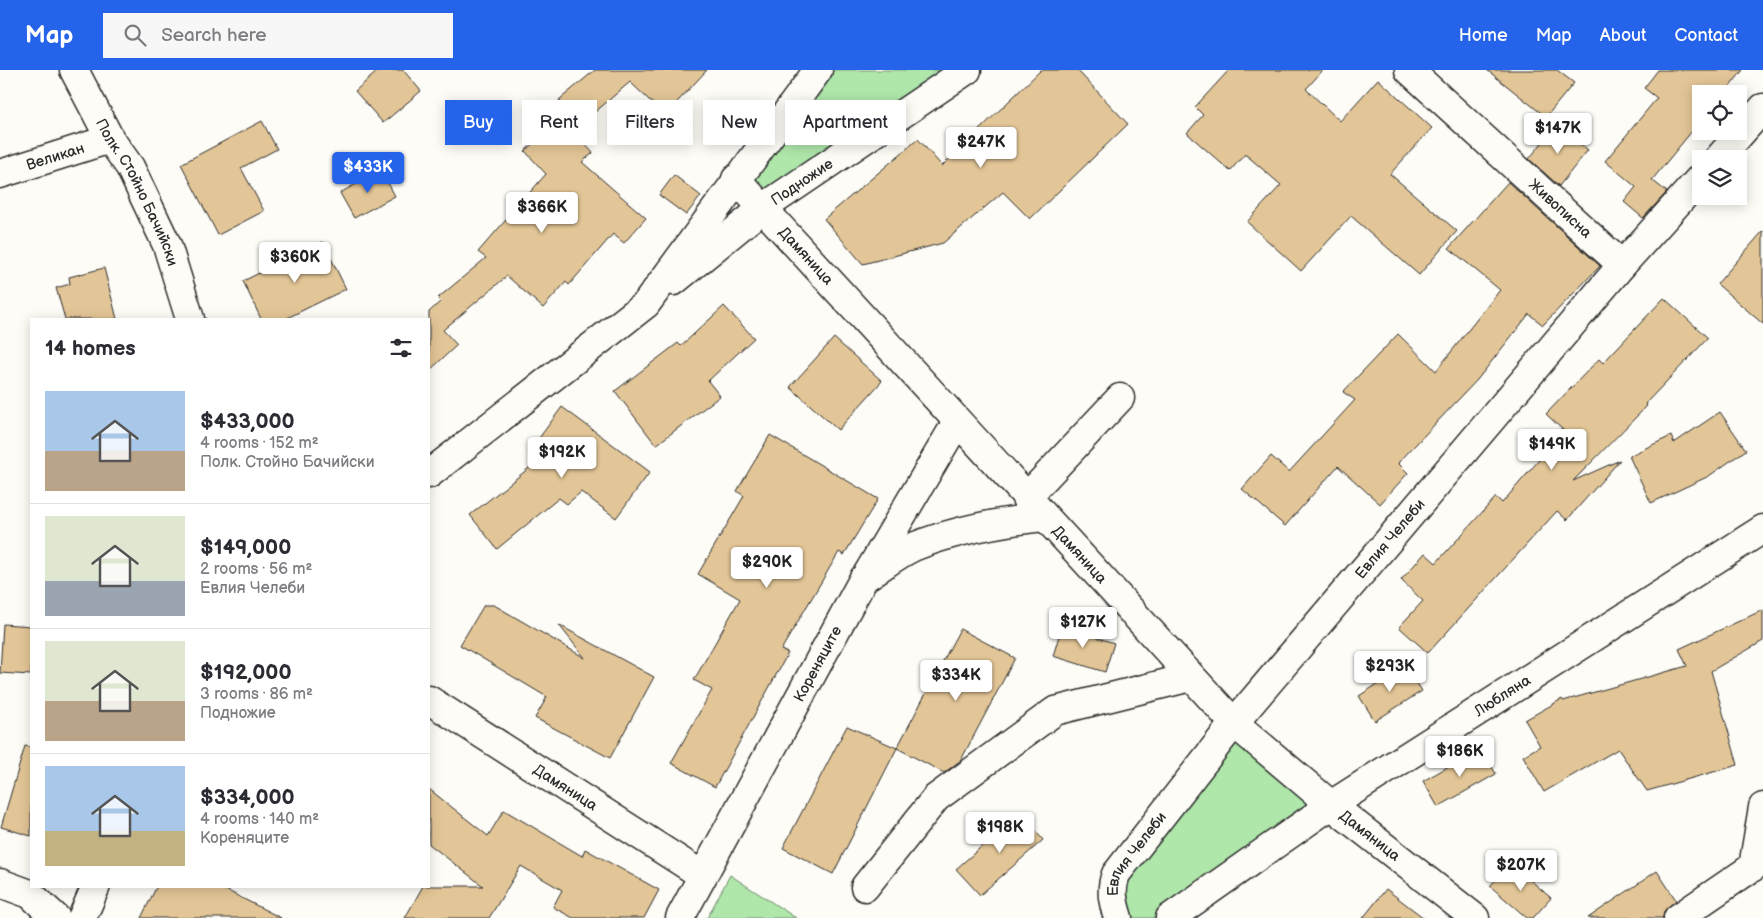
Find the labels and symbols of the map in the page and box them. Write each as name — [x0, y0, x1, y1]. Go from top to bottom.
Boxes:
pin: $147K — [1523, 112, 1593, 155]
street label: Полк. Стойно Бачийски — [91, 116, 182, 268]
pin: $247K — [946, 126, 1016, 169]
street label: Великан — [24, 139, 87, 175]
pin: $433K — [333, 152, 403, 194]
street label: Подножие — [767, 154, 837, 210]
street label: Живописна — [1524, 175, 1596, 243]
pin: $366K — [507, 191, 577, 234]
street label: Дамяница — [774, 223, 837, 289]
pin: $360K — [260, 242, 330, 284]
pin: $149K — [1517, 428, 1587, 471]
pin: $192K — [527, 436, 597, 479]
street label: Евлия Челеби — [1351, 495, 1430, 583]
street label: Дамяница — [1048, 522, 1111, 588]
pin: $290K — [732, 546, 802, 589]
pin: $127K — [1048, 606, 1118, 649]
street label: Кореняците — [790, 623, 846, 705]
pin: $293K — [1355, 650, 1425, 693]
pin: $334K — [921, 660, 991, 702]
street label: Любляна — [1470, 671, 1534, 722]
pin: $186K — [1425, 736, 1495, 778]
street label: Дамяница — [530, 760, 601, 815]
street label: Дамяница — [1335, 806, 1404, 866]
street label: Евлия Челеби — [1104, 808, 1171, 896]
pin: $198K — [965, 812, 1035, 854]
pin: $207K — [1486, 850, 1556, 892]

